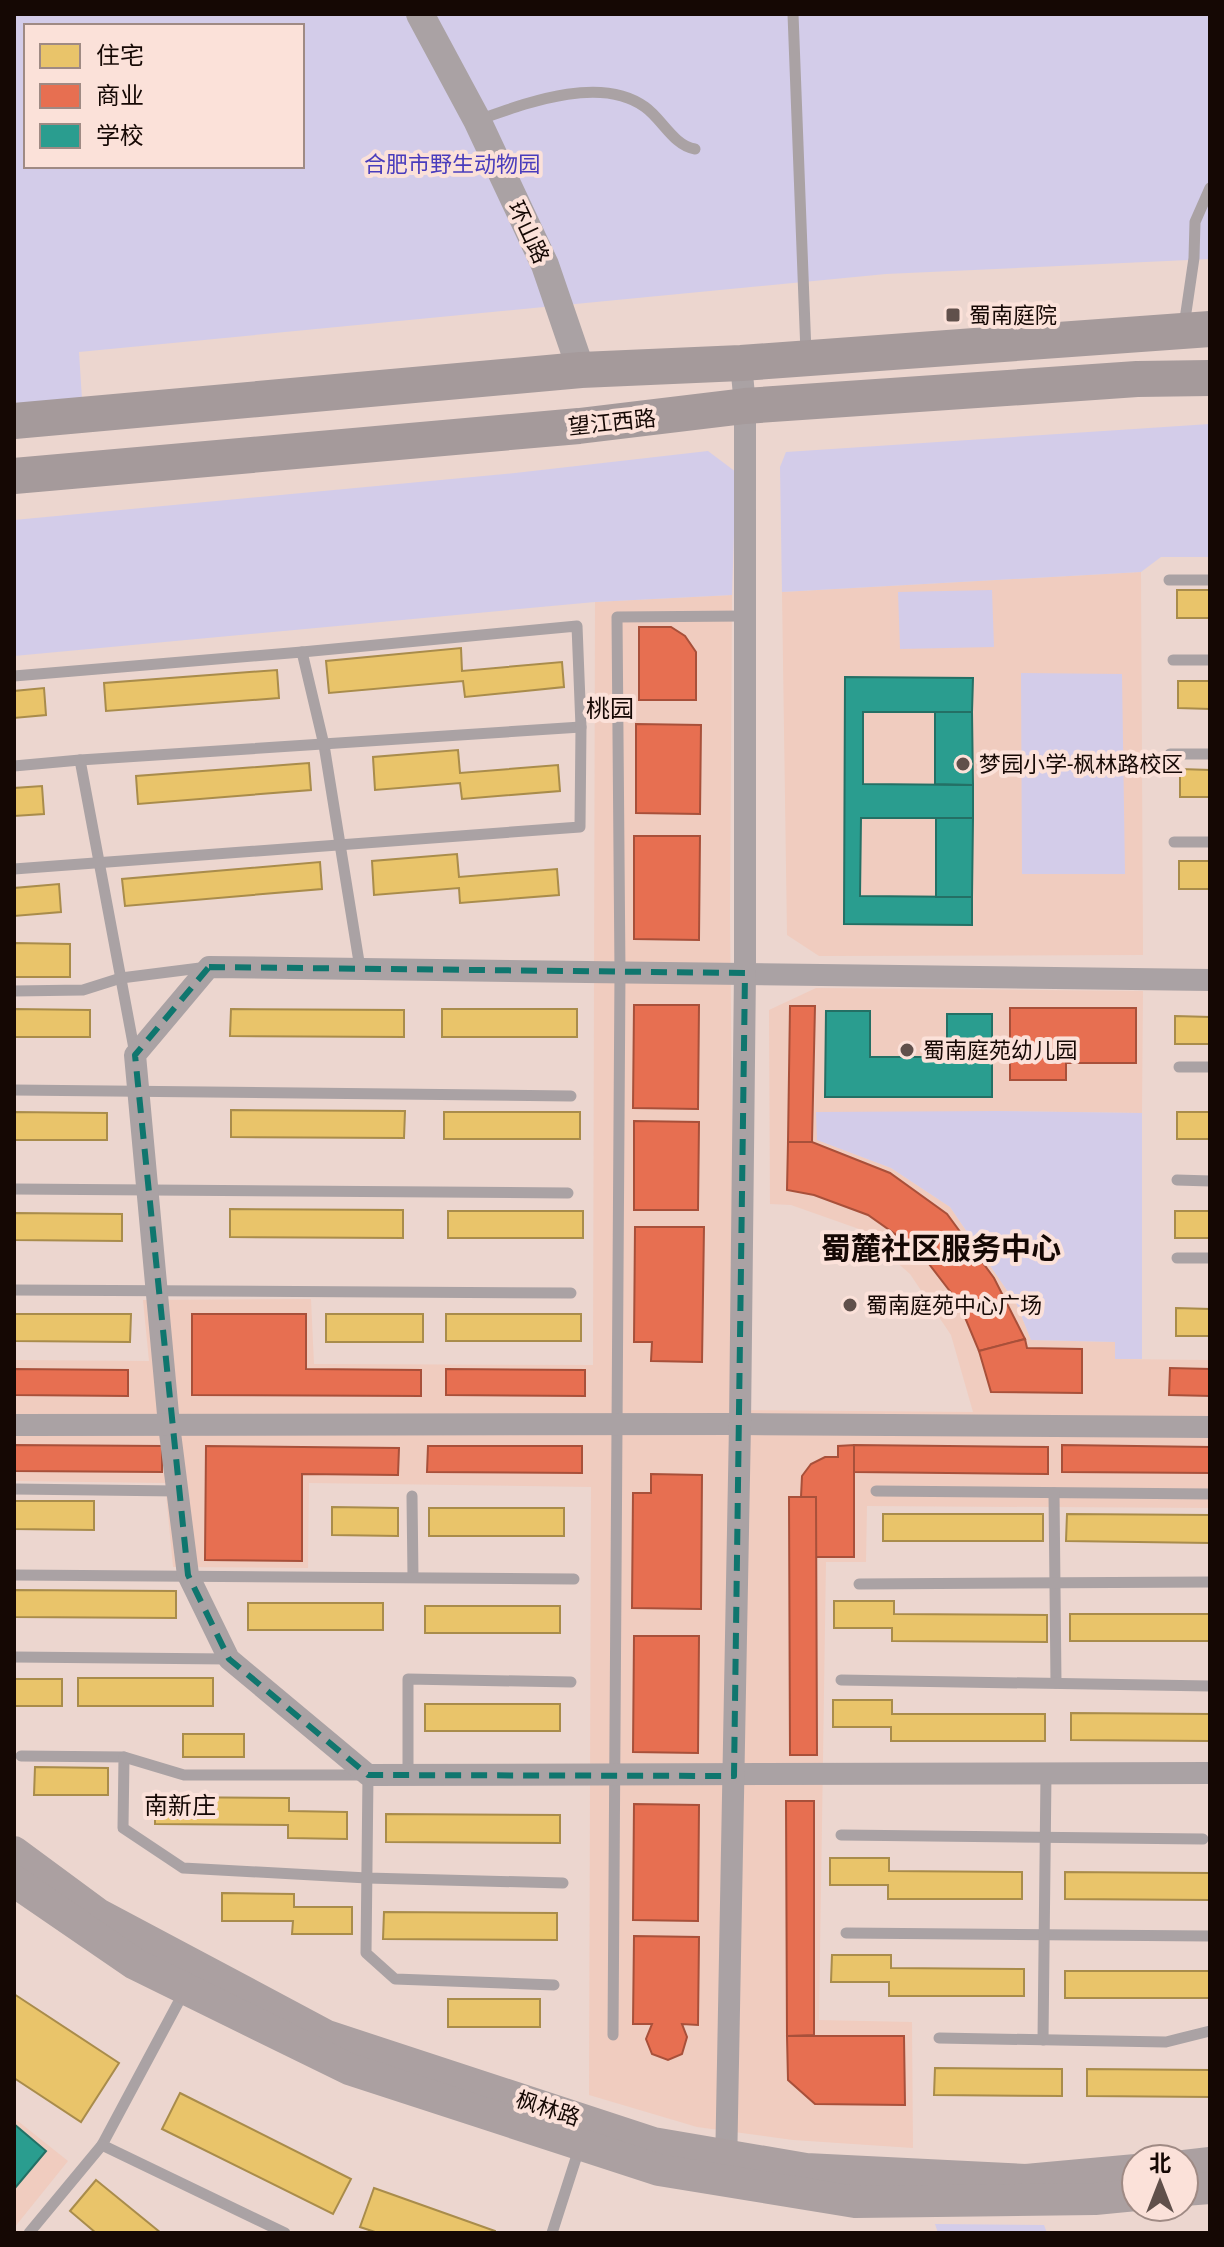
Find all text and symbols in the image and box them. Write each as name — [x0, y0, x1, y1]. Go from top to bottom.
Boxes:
legend — [24, 24, 304, 168]
text: 住宅 — [96, 42, 144, 69]
text: 商业 — [96, 82, 144, 109]
text: 学校 — [96, 122, 144, 149]
park label: 合肥市野生动物园 — [364, 151, 540, 176]
street label: 环山路 — [504, 197, 555, 267]
place label: 蜀南庭院 — [969, 302, 1057, 327]
marker: 蜀南庭院 — [944, 306, 962, 324]
street label: 望江西路 — [567, 404, 657, 439]
district label: 桃园 — [586, 695, 634, 722]
place label: 梦园小学-枫林路校区 — [979, 751, 1183, 776]
marker: 梦园小学-枫林路校区 — [954, 755, 972, 773]
place label: 蜀南庭苑幼儿园 — [923, 1037, 1077, 1062]
marker: 蜀南庭苑幼儿园 — [898, 1041, 916, 1059]
district label: 蜀麓社区服务中心 — [821, 1231, 1061, 1265]
place label: 蜀南庭苑中心广场 — [866, 1292, 1042, 1317]
marker: 蜀南庭苑中心广场 — [841, 1296, 859, 1314]
district label: 南新庄 — [144, 1792, 216, 1819]
street label: 枫林路 — [513, 2085, 583, 2130]
north arrow — [1120, 2143, 1200, 2223]
text: 北 — [1149, 2150, 1171, 2175]

